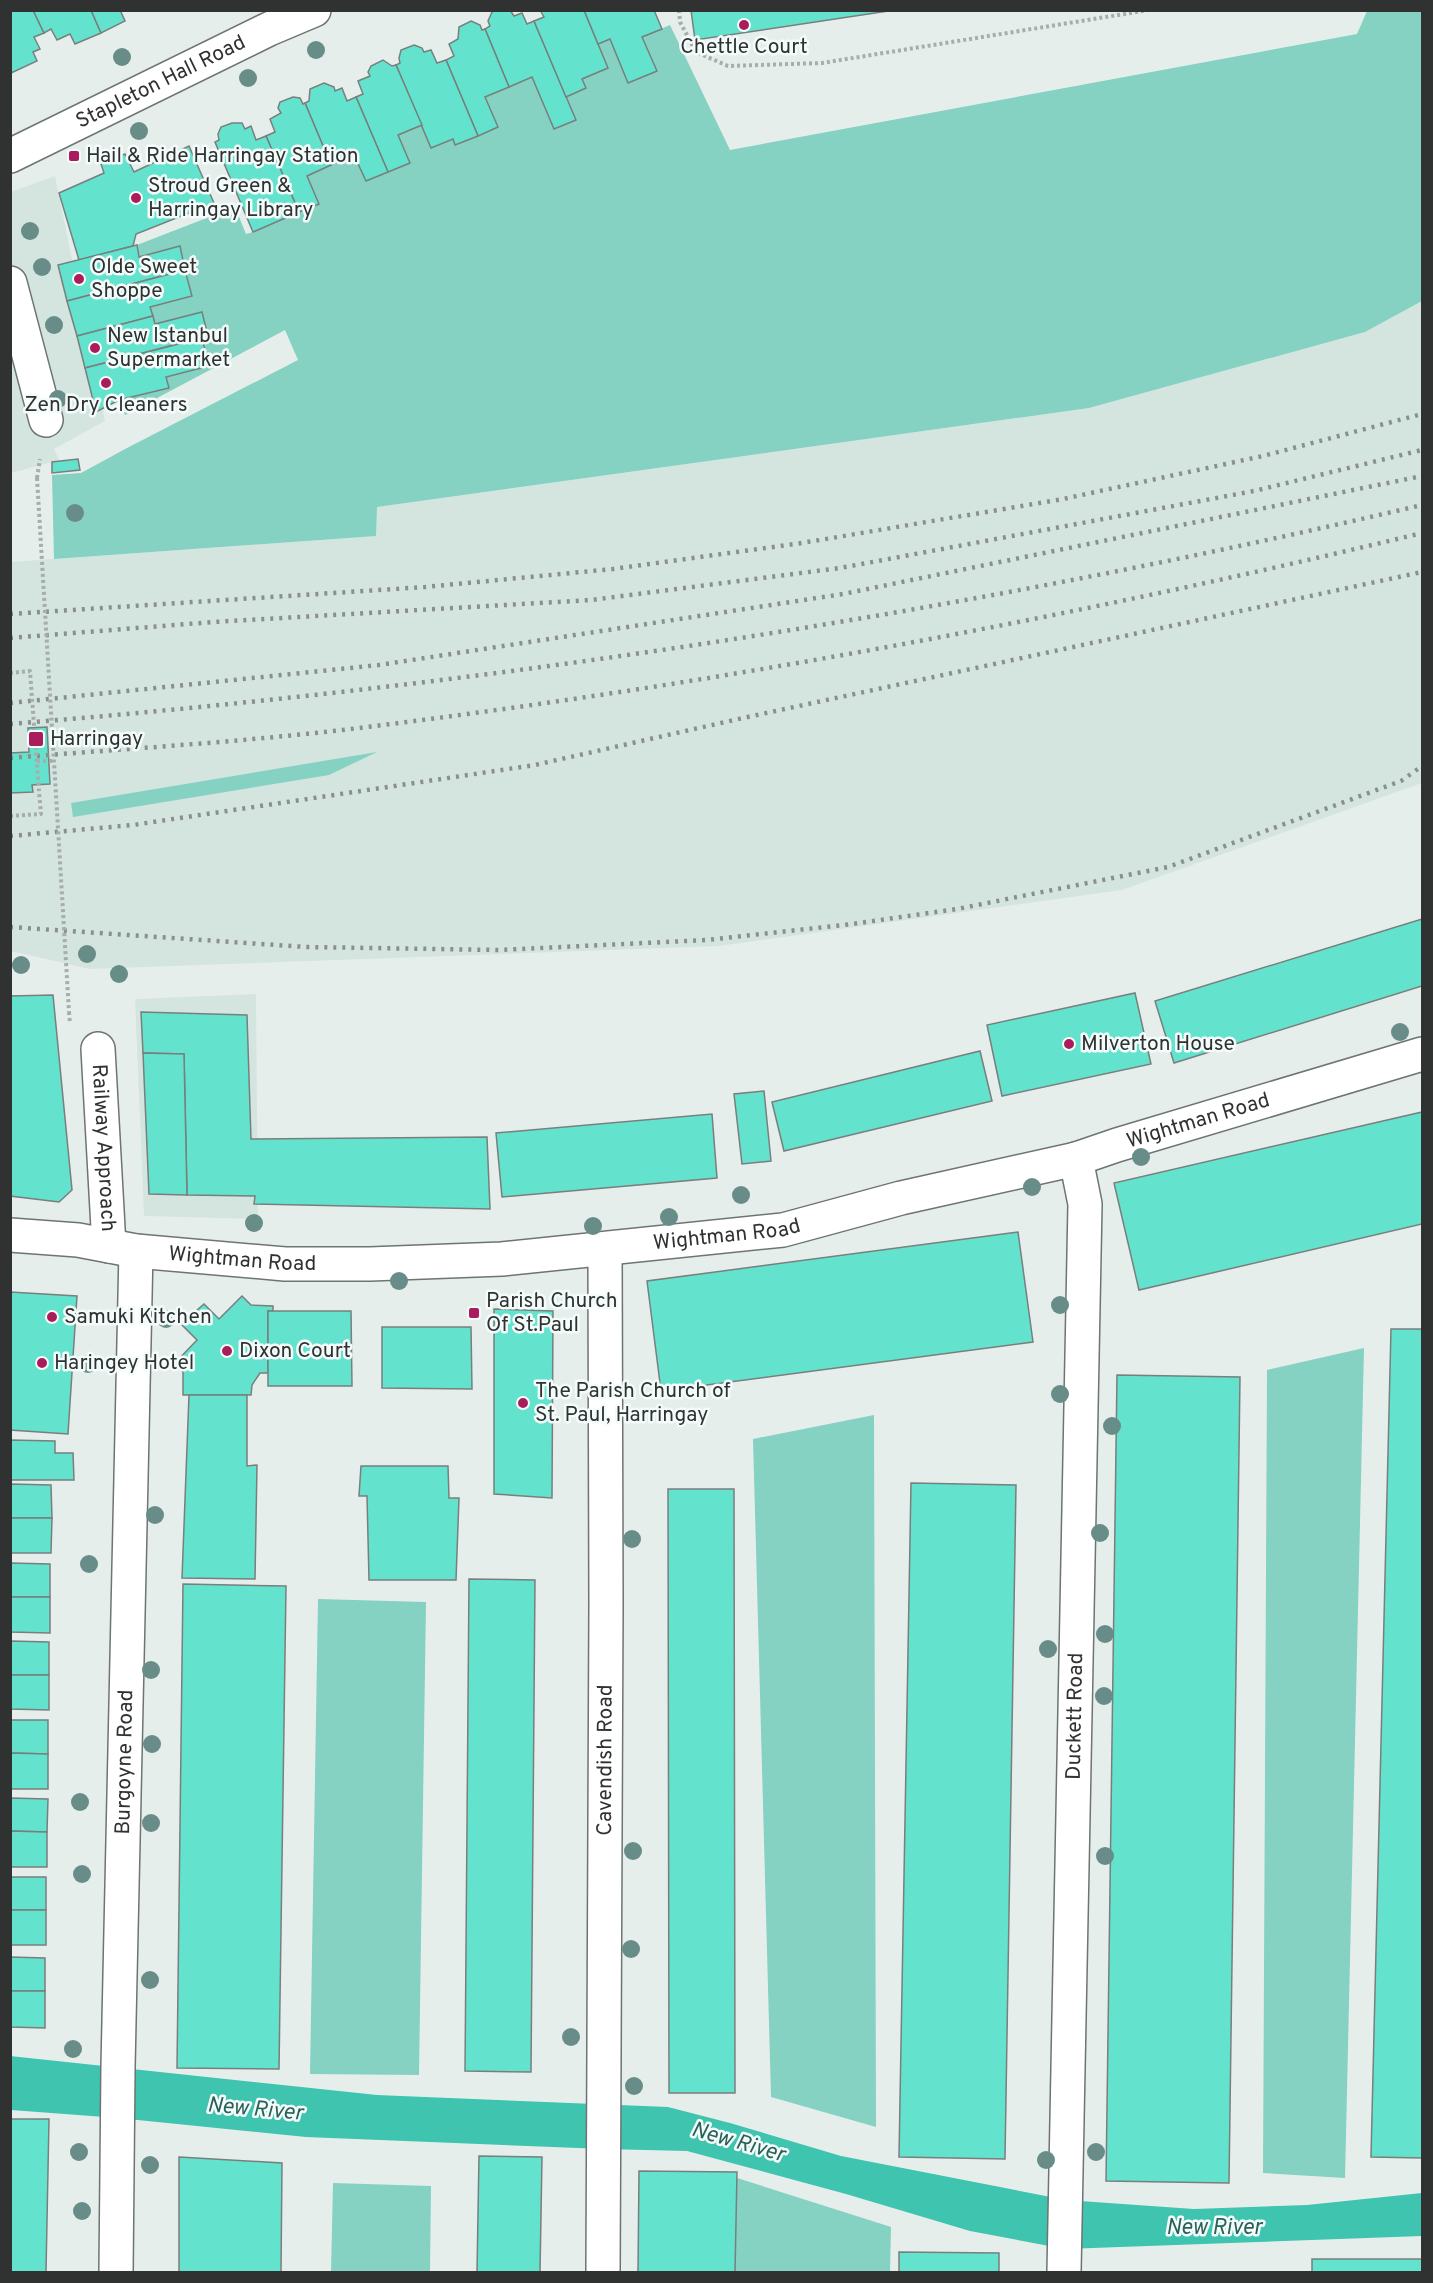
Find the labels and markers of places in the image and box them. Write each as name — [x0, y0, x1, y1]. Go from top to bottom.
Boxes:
marker: Chettle Court — [737, 18, 751, 32]
place label: Chettle Court — [680, 34, 808, 61]
place label: Hail & Ride Harringay Station — [86, 143, 359, 170]
marker: Hail & Ride Harringay Station — [67, 149, 81, 163]
place label: Stroud Green & Harringay Library — [148, 173, 313, 224]
marker: Stroud Green & Harringay Library — [129, 191, 143, 205]
place label: Olde Sweet Shoppe — [91, 254, 197, 305]
marker: Olde Sweet Shoppe — [72, 272, 86, 286]
place label: New Istanbul Supermarket — [107, 323, 230, 374]
marker: New Istanbul Supermarket — [88, 341, 102, 355]
marker: Zen Dry Cleaners — [99, 376, 113, 390]
place label: Zen Dry Cleaners — [24, 392, 188, 419]
place label: Harringay — [50, 726, 143, 753]
marker: Harringay — [27, 730, 45, 748]
place label: Milverton House — [1081, 1031, 1235, 1058]
marker: Milverton House — [1062, 1037, 1076, 1051]
place label: Parish Church Of St.Paul — [486, 1288, 617, 1339]
place label: Samuki Kitchen — [64, 1304, 212, 1331]
marker: Parish Church Of St.Paul — [467, 1306, 481, 1320]
marker: Samuki Kitchen — [45, 1310, 59, 1324]
place label: Dixon Court — [239, 1338, 351, 1365]
marker: Dixon Court — [220, 1344, 234, 1358]
place label: Haringey Hotel — [54, 1350, 194, 1377]
marker: Haringey Hotel — [35, 1356, 49, 1370]
place label: The Parish Church of St. Paul, Harringay — [535, 1378, 731, 1429]
marker: The Parish Church of St. Paul, Harringay — [516, 1396, 530, 1410]

